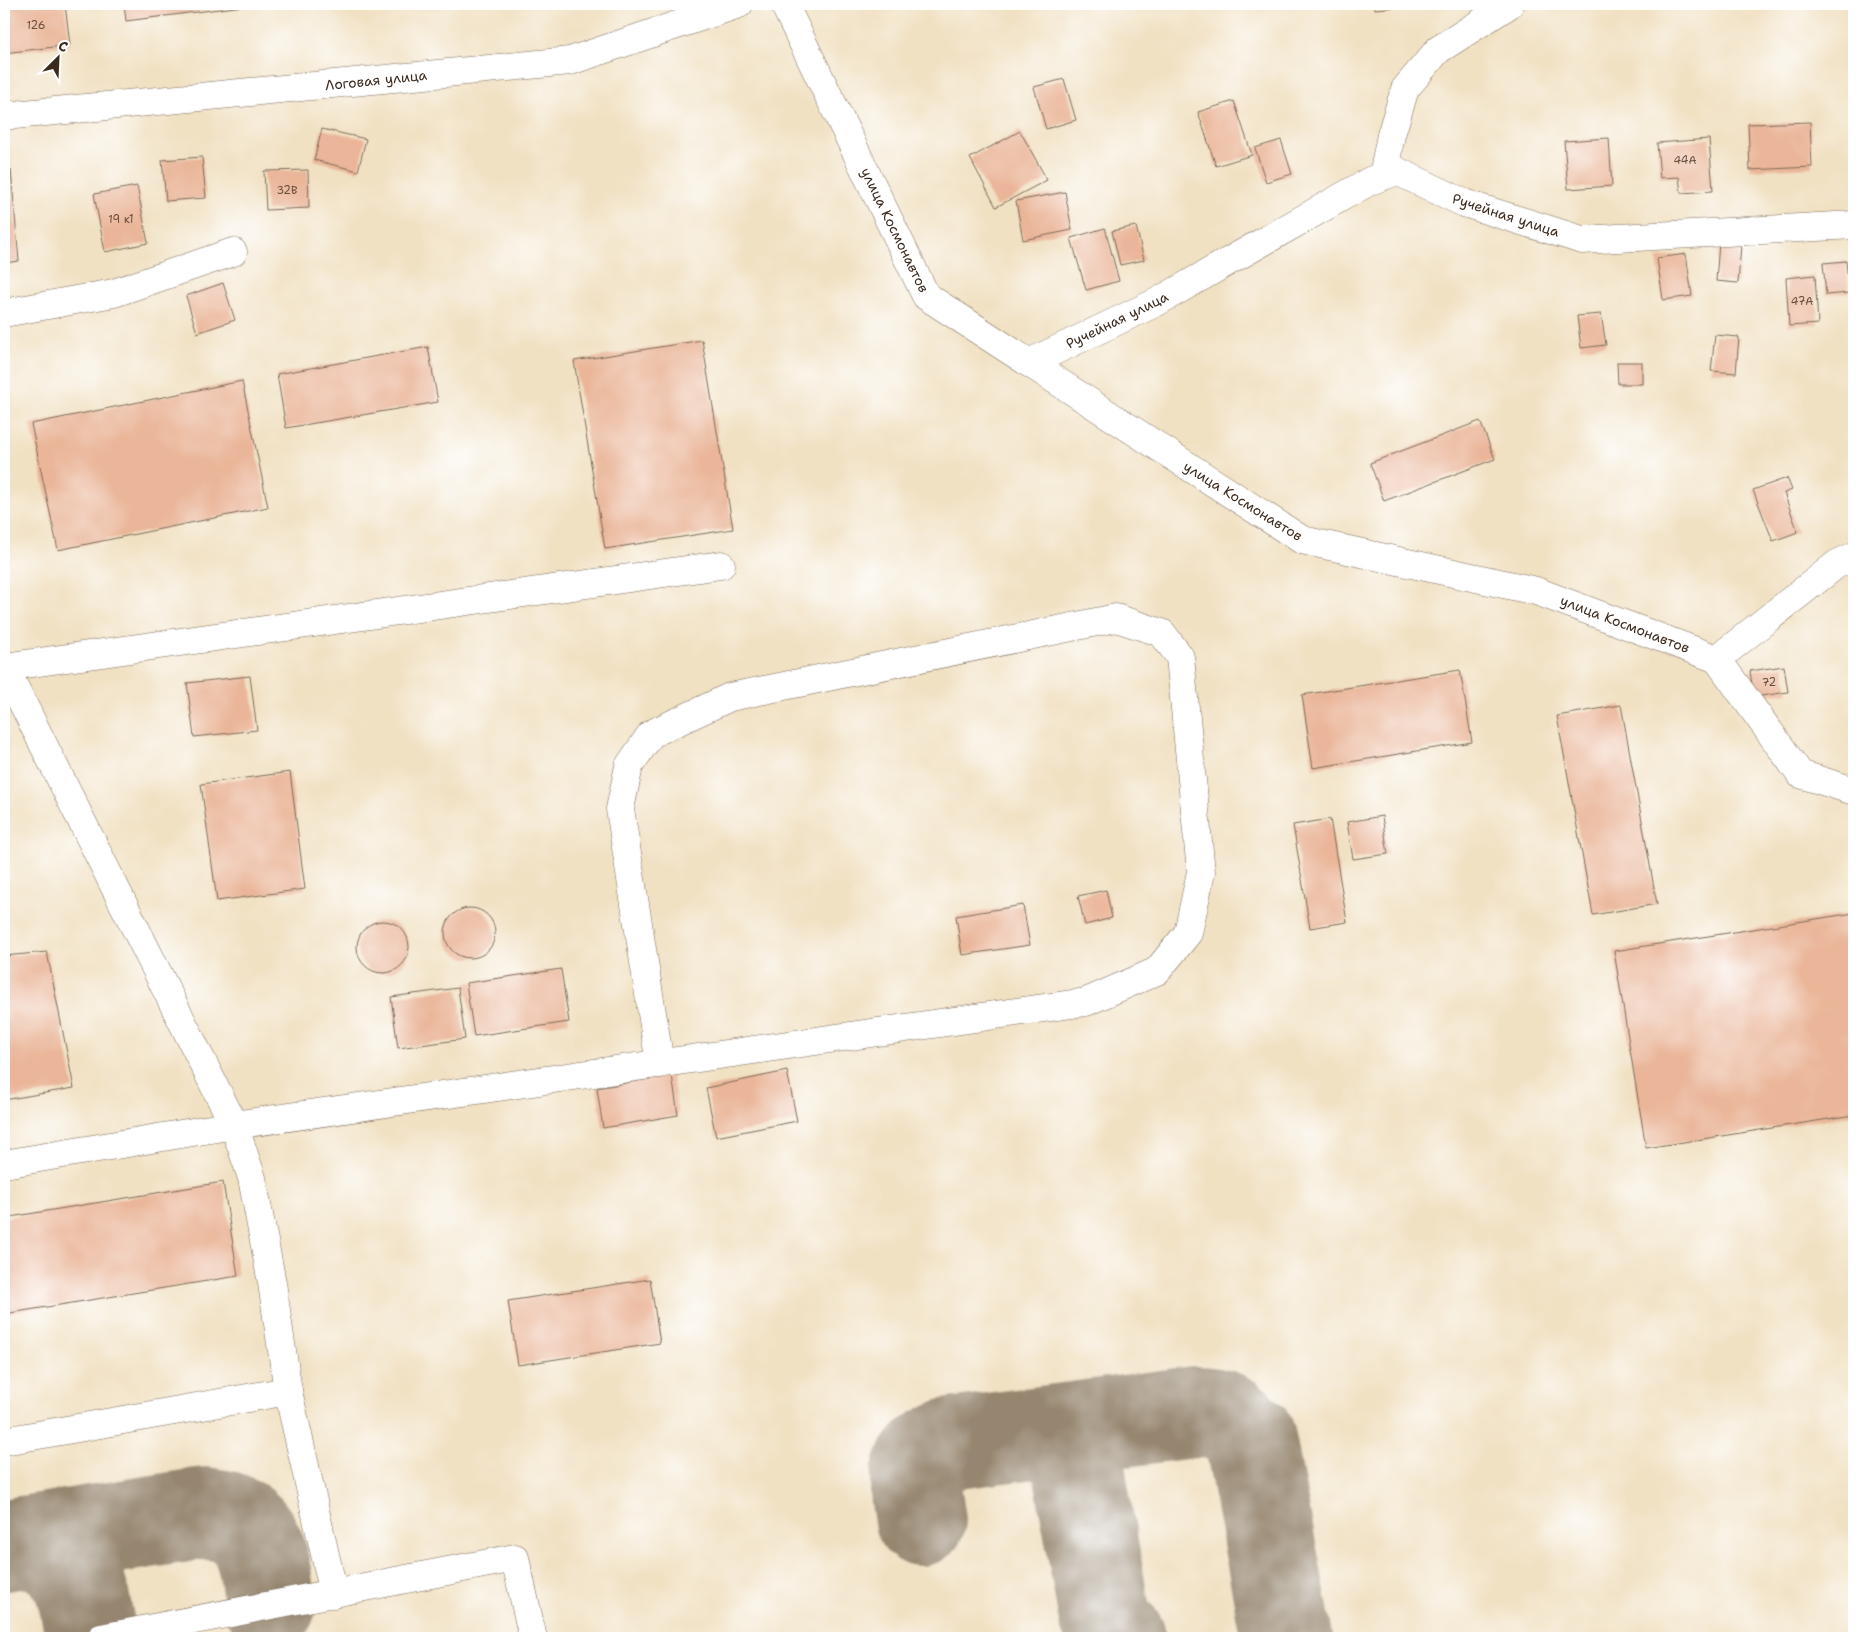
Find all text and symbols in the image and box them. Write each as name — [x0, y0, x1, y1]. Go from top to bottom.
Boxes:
house number: 126 — [27, 18, 45, 33]
north arrow — [32, 32, 82, 82]
text: С — [56, 36, 71, 56]
street label: Логовая улица — [324, 66, 428, 94]
house number: 44А — [1673, 153, 1697, 168]
street label: улица Космонавтов — [857, 165, 933, 295]
house number: 32В — [276, 183, 298, 198]
street label: Ручейная улица — [1450, 189, 1562, 241]
house number: 19 к1 — [108, 212, 134, 227]
street label: Ручейная улица — [1063, 287, 1171, 353]
house number: 47А — [1791, 294, 1813, 309]
street label: улица Космонавтов — [1180, 457, 1306, 545]
street label: улица Космонавтов — [1558, 591, 1692, 657]
house number: 72 — [1762, 675, 1776, 690]

